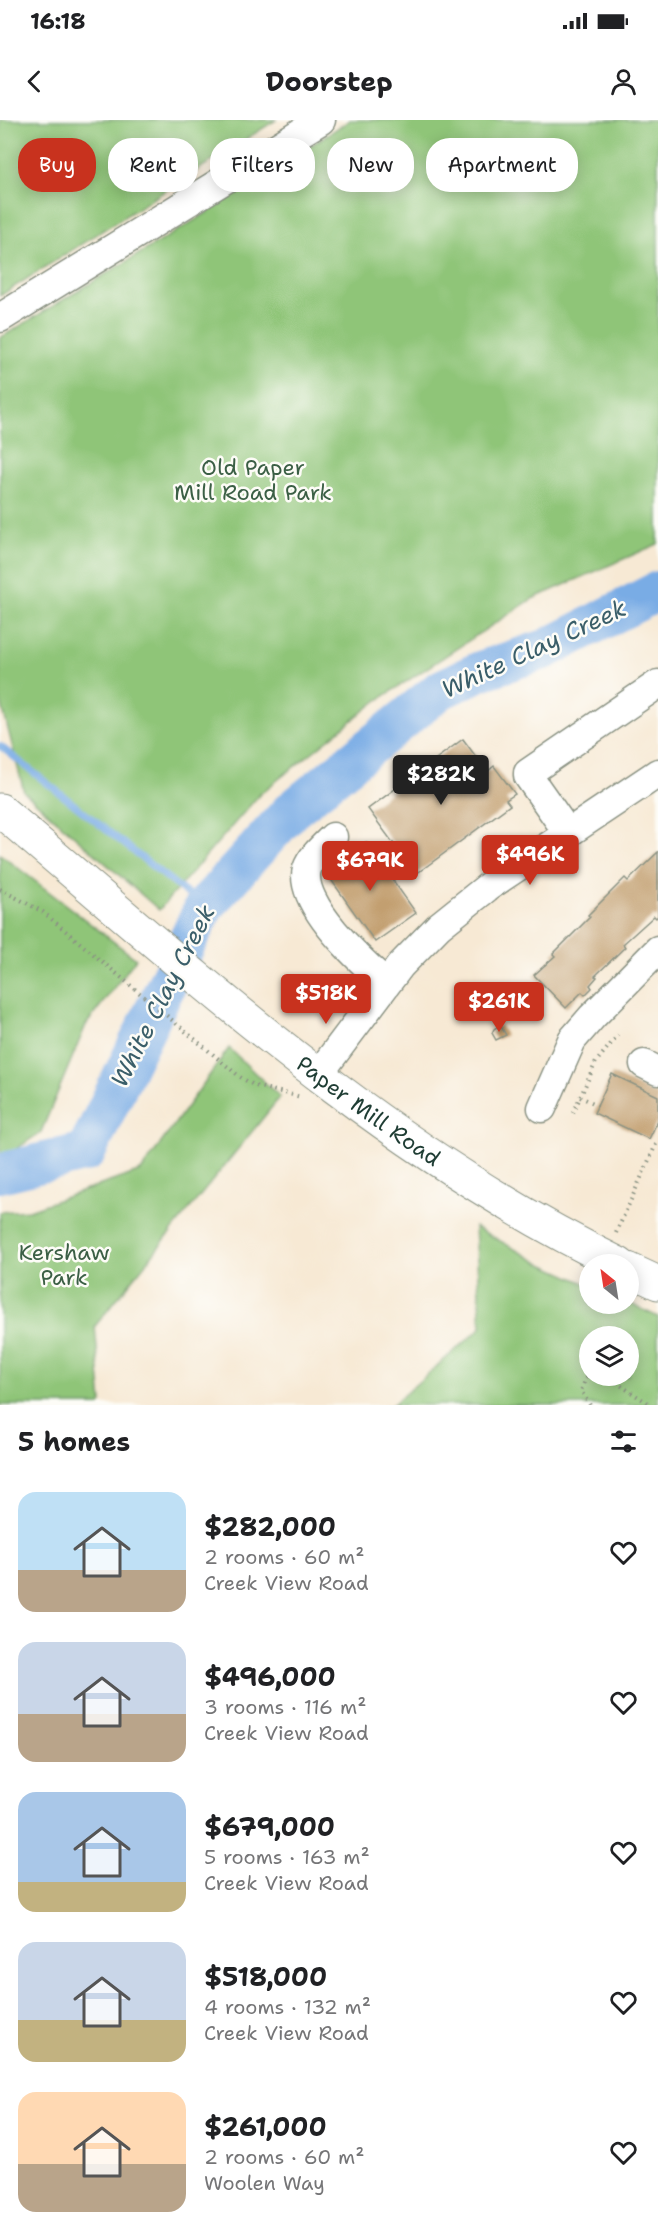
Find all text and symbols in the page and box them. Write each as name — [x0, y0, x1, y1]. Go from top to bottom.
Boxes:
text: 16:18 — [30, 7, 86, 36]
text: Doorstep — [265, 63, 393, 100]
icon: back — [18, 65, 51, 98]
icon: person — [607, 65, 640, 98]
chip: Buy — [18, 138, 96, 192]
chip: Rent — [108, 138, 198, 192]
chip: Filters — [210, 138, 315, 192]
chip: New — [327, 138, 414, 192]
chip: Apartment — [426, 138, 578, 192]
park label: Old Paper Mill Road Park — [174, 453, 332, 507]
water label: White Clay Creek — [436, 592, 632, 706]
pin: $282K — [399, 755, 483, 806]
text: $282K — [407, 761, 475, 787]
pin: $496K — [488, 835, 572, 886]
pin: $679K — [328, 841, 412, 892]
text: $496K — [496, 841, 564, 867]
text: $679K — [336, 847, 404, 873]
water label: White Clay Creek — [103, 899, 223, 1093]
pin: $518K — [284, 974, 368, 1025]
text: $518K — [295, 980, 357, 1006]
pin: $261K — [457, 982, 541, 1033]
text: $261K — [468, 988, 530, 1014]
street label: Paper Mill Road — [291, 1049, 446, 1172]
park label: Kershaw Park — [18, 1238, 110, 1292]
north arrow — [579, 1254, 639, 1314]
map controls — [579, 1254, 639, 1386]
button: layers — [579, 1326, 639, 1386]
text: 5 homes — [18, 1424, 130, 1459]
icon: filters — [607, 1425, 640, 1458]
text: $282,000 — [204, 1509, 336, 1544]
icon: home — [66, 1516, 138, 1588]
icon: heart — [607, 1536, 640, 1569]
text: 2 rooms · 60 m² — [204, 1544, 364, 1570]
text: Creek View Road — [204, 1570, 369, 1596]
text: $496,000 — [204, 1659, 336, 1694]
icon: home — [66, 1666, 138, 1738]
icon: heart — [607, 1686, 640, 1719]
text: 3 rooms · 116 m² — [204, 1694, 366, 1720]
text: Creek View Road — [204, 1720, 369, 1746]
text: $679,000 — [204, 1809, 335, 1844]
icon: home — [66, 1816, 138, 1888]
icon: heart — [607, 1836, 640, 1869]
text: 5 rooms · 163 m² — [204, 1844, 370, 1870]
text: Creek View Road — [204, 1870, 369, 1896]
text: $518,000 — [204, 1959, 327, 1994]
icon: home — [66, 1966, 138, 2038]
icon: heart — [607, 1986, 640, 2019]
text: 4 rooms · 132 m² — [204, 1994, 371, 2020]
text: Creek View Road — [204, 2020, 369, 2046]
text: $261,000 — [204, 2109, 327, 2144]
icon: home — [66, 2116, 138, 2188]
icon: heart — [607, 2136, 640, 2169]
text: 2 rooms · 60 m² — [204, 2144, 364, 2170]
text: Woolen Way — [204, 2170, 325, 2196]

